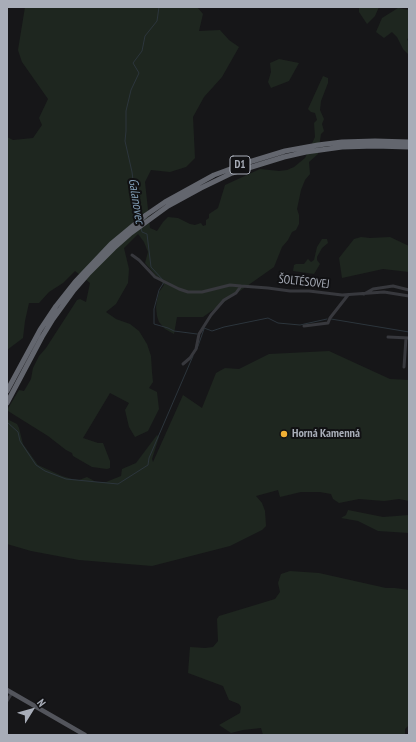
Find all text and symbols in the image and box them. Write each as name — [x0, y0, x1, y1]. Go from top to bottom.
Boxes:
road number: D1 — [230, 156, 250, 174]
water label: Galanovec — [125, 177, 147, 225]
street label: ŠOLTÉSOVEJ — [278, 272, 330, 292]
place label: Horná Kamenná — [292, 427, 360, 441]
marker: Horná Kamenná — [279, 429, 289, 439]
north arrow — [12, 690, 52, 730]
text: N — [34, 696, 49, 709]

